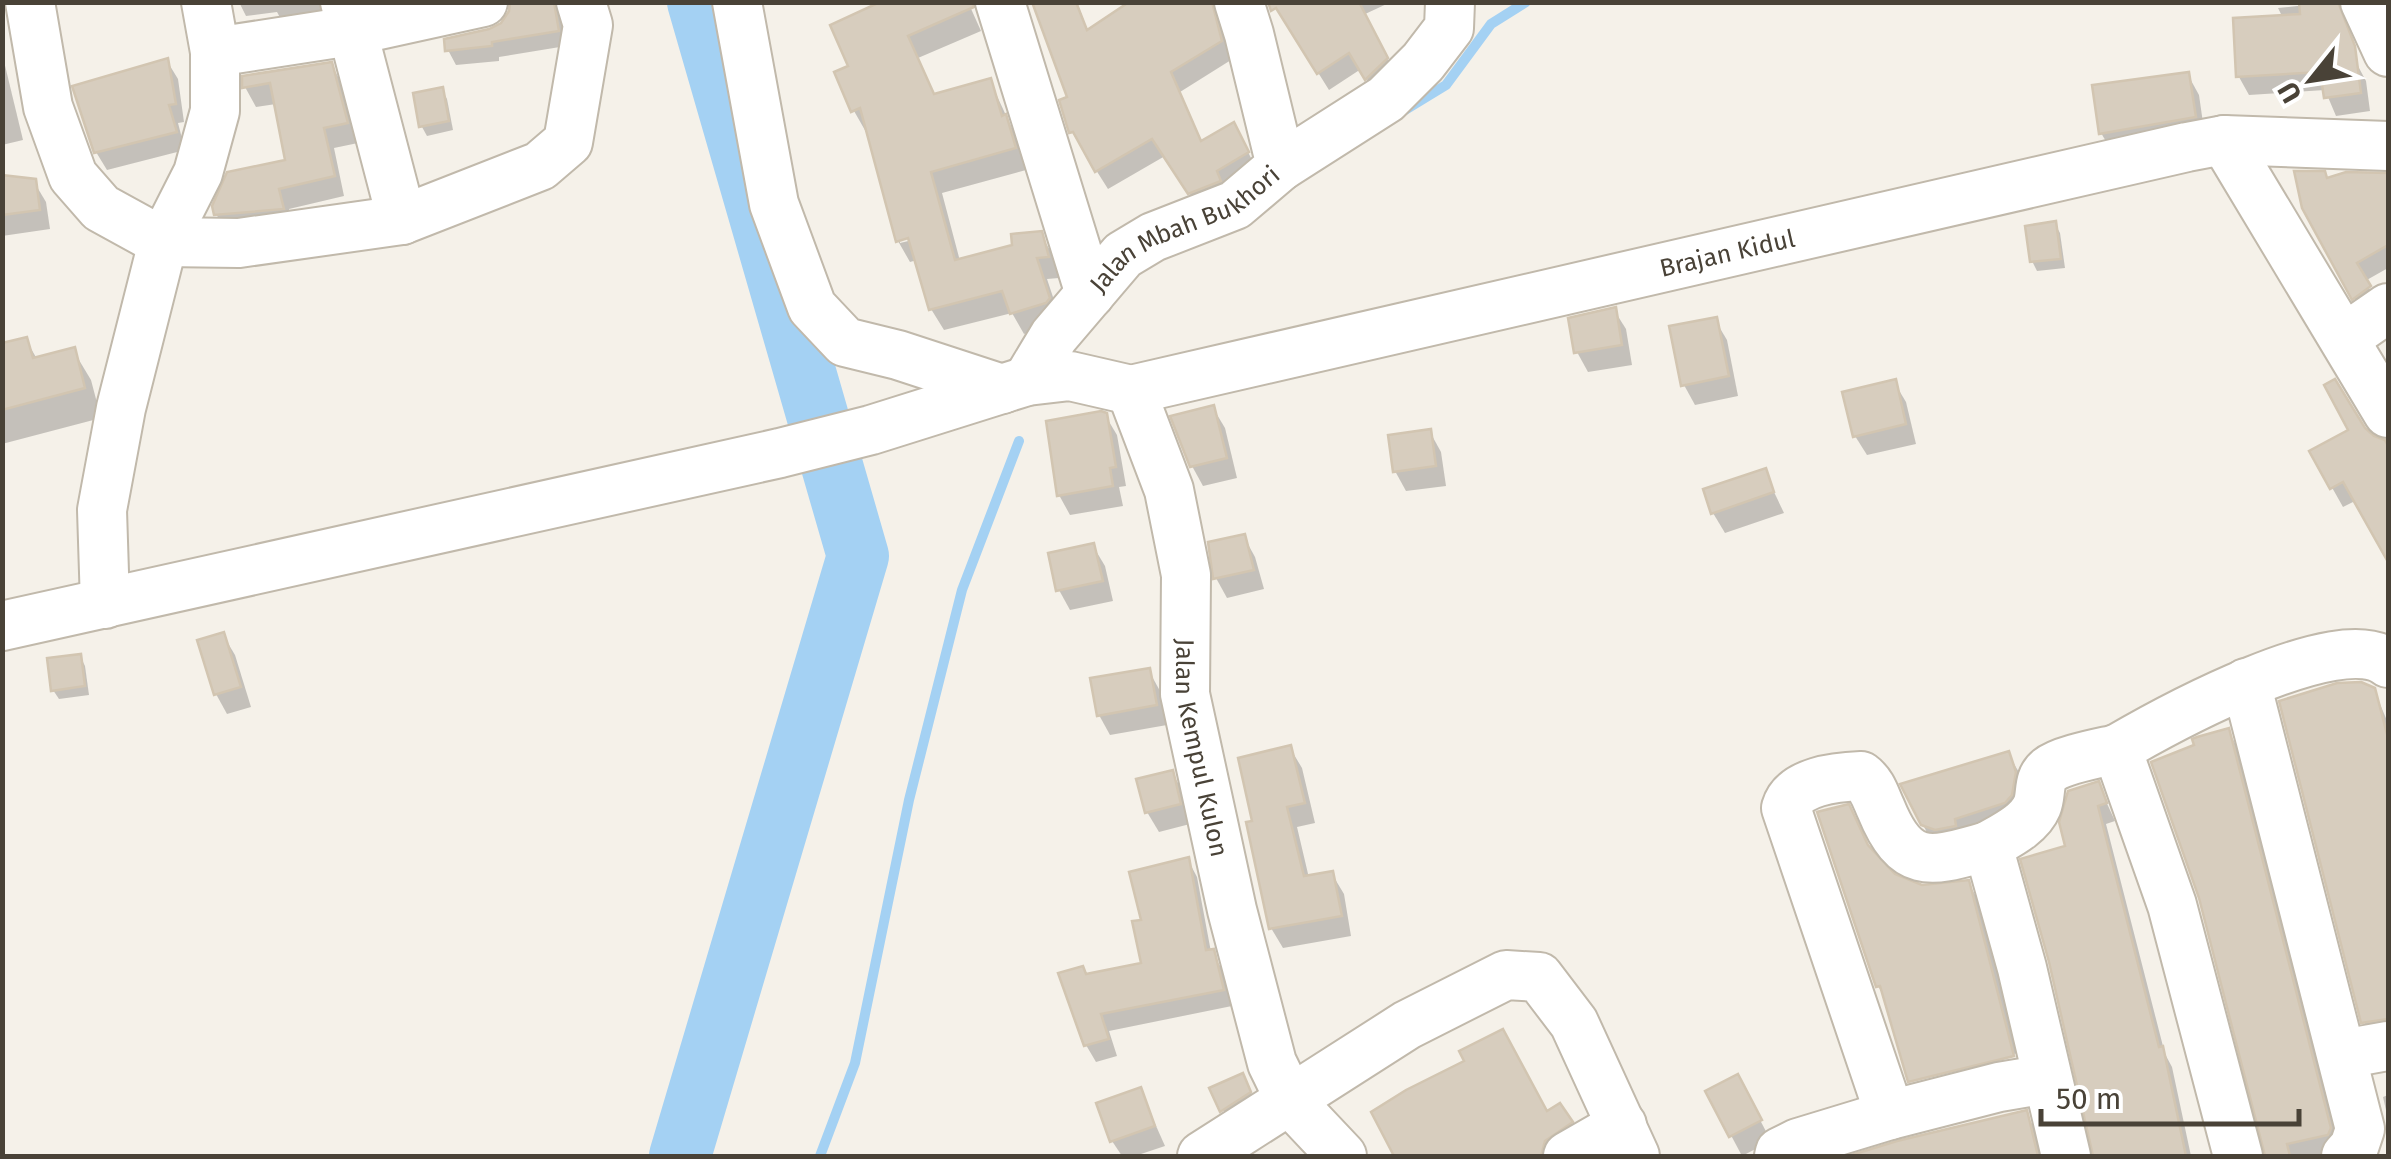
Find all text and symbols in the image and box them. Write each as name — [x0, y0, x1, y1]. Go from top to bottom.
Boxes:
north arrow — [2261, 30, 2361, 130]
text: U — [2271, 76, 2309, 108]
street label: Jalan Mbah Bukhori — [1084, 160, 1286, 299]
street label: Brajan Kidul — [1657, 224, 1798, 284]
street label: Jalan Kempul Kulon — [1169, 638, 1234, 860]
scale bar — [2041, 1064, 2298, 1126]
text: 50 m — [2056, 1081, 2121, 1117]

